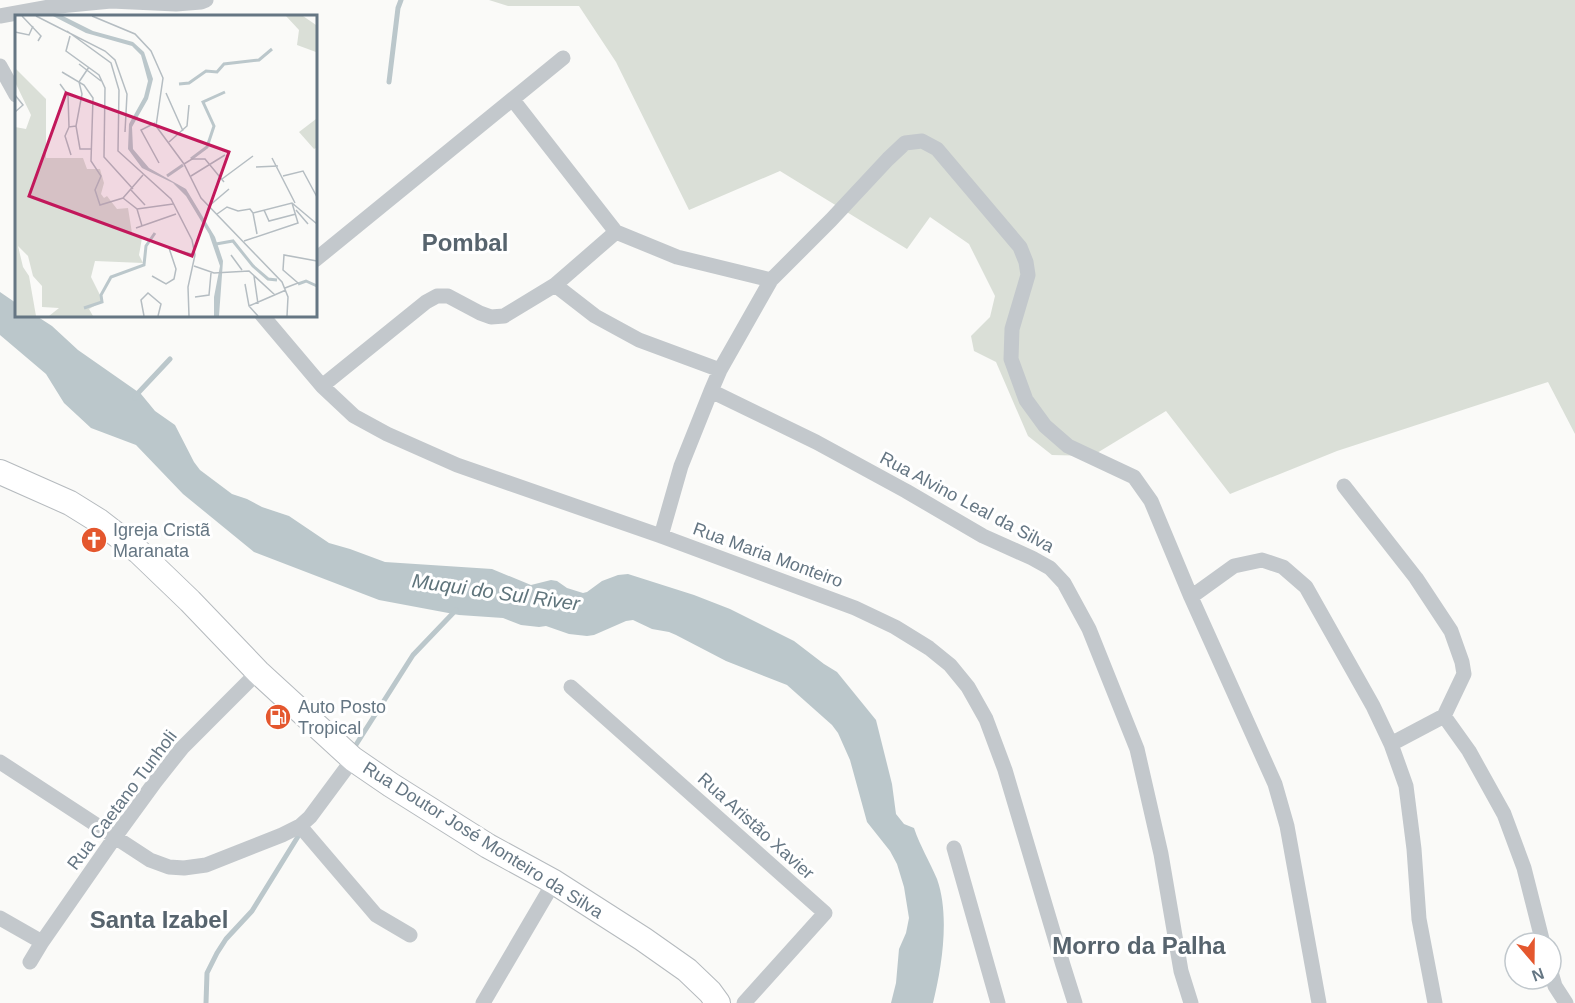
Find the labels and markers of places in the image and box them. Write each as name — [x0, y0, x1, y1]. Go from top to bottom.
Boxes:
place label: Igreja Cristã Maranata — [113, 520, 211, 561]
church icon: Igreja Cristã Maranata — [79, 525, 109, 555]
place label: Auto Posto Tropical — [298, 697, 386, 738]
fuel station icon: Auto Posto Tropical — [263, 702, 293, 732]

